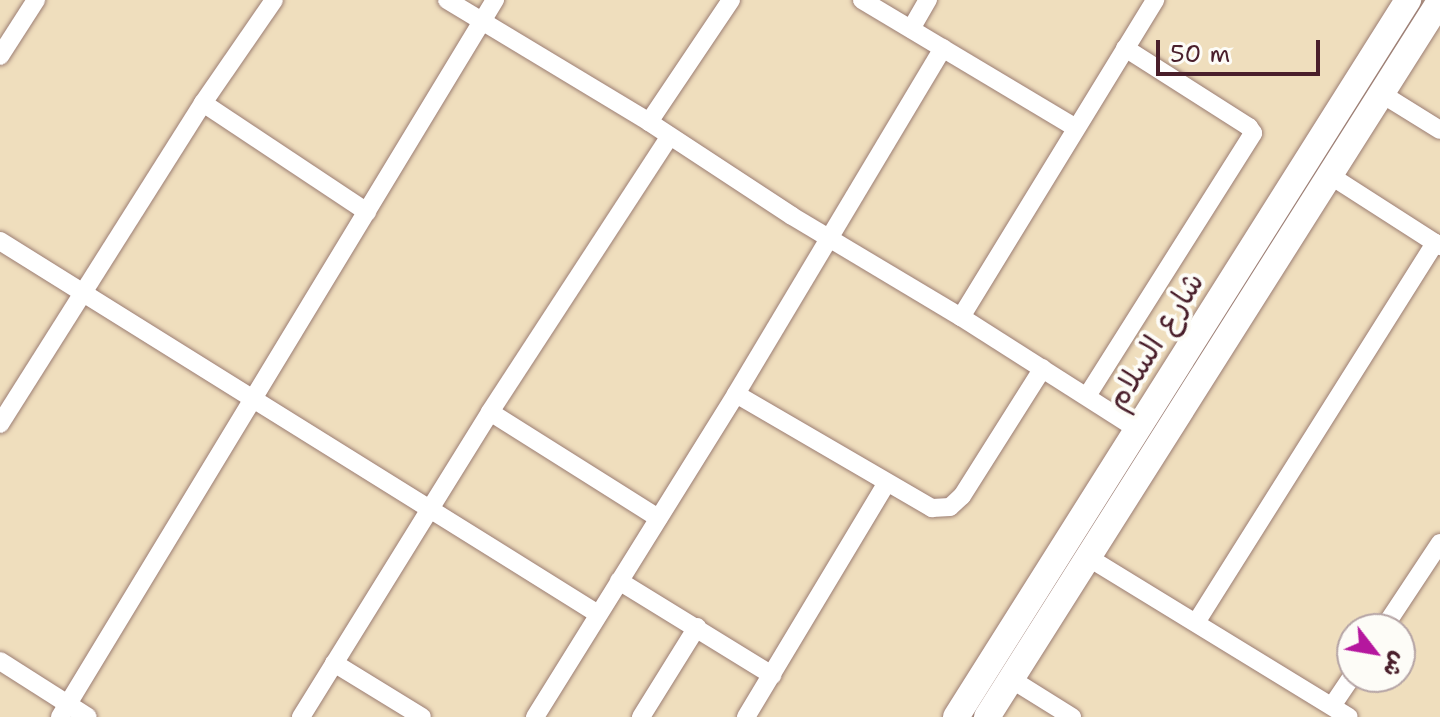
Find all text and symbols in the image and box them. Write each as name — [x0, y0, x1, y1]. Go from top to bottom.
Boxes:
scale bar — [1160, 24, 1324, 74]
text: 50 m — [1170, 38, 1230, 70]
street label: شارع السلام — [1099, 266, 1211, 416]
north arrow — [1336, 613, 1416, 693]
text: ش — [1377, 647, 1414, 682]

